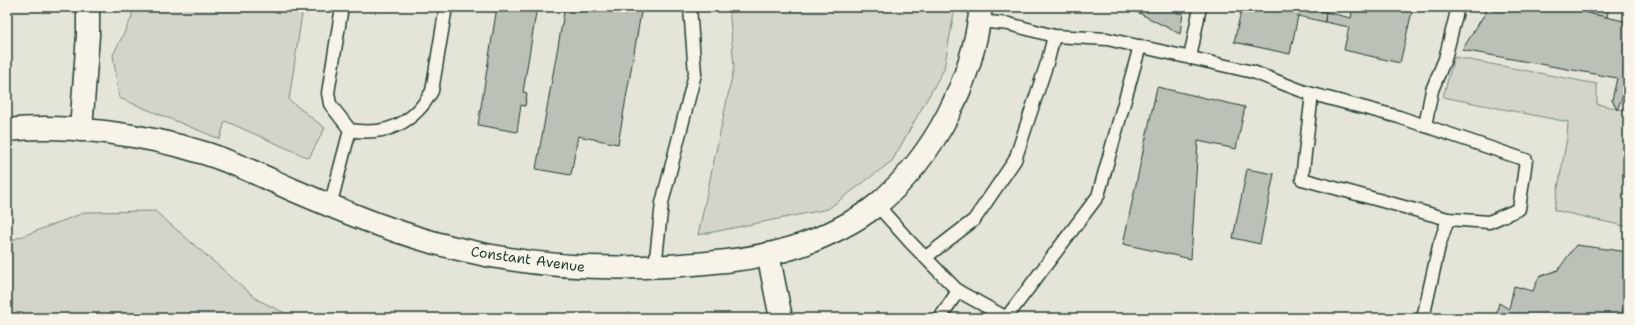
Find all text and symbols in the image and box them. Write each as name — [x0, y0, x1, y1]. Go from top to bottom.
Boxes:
street label: Constant Avenue — [470, 242, 586, 276]

